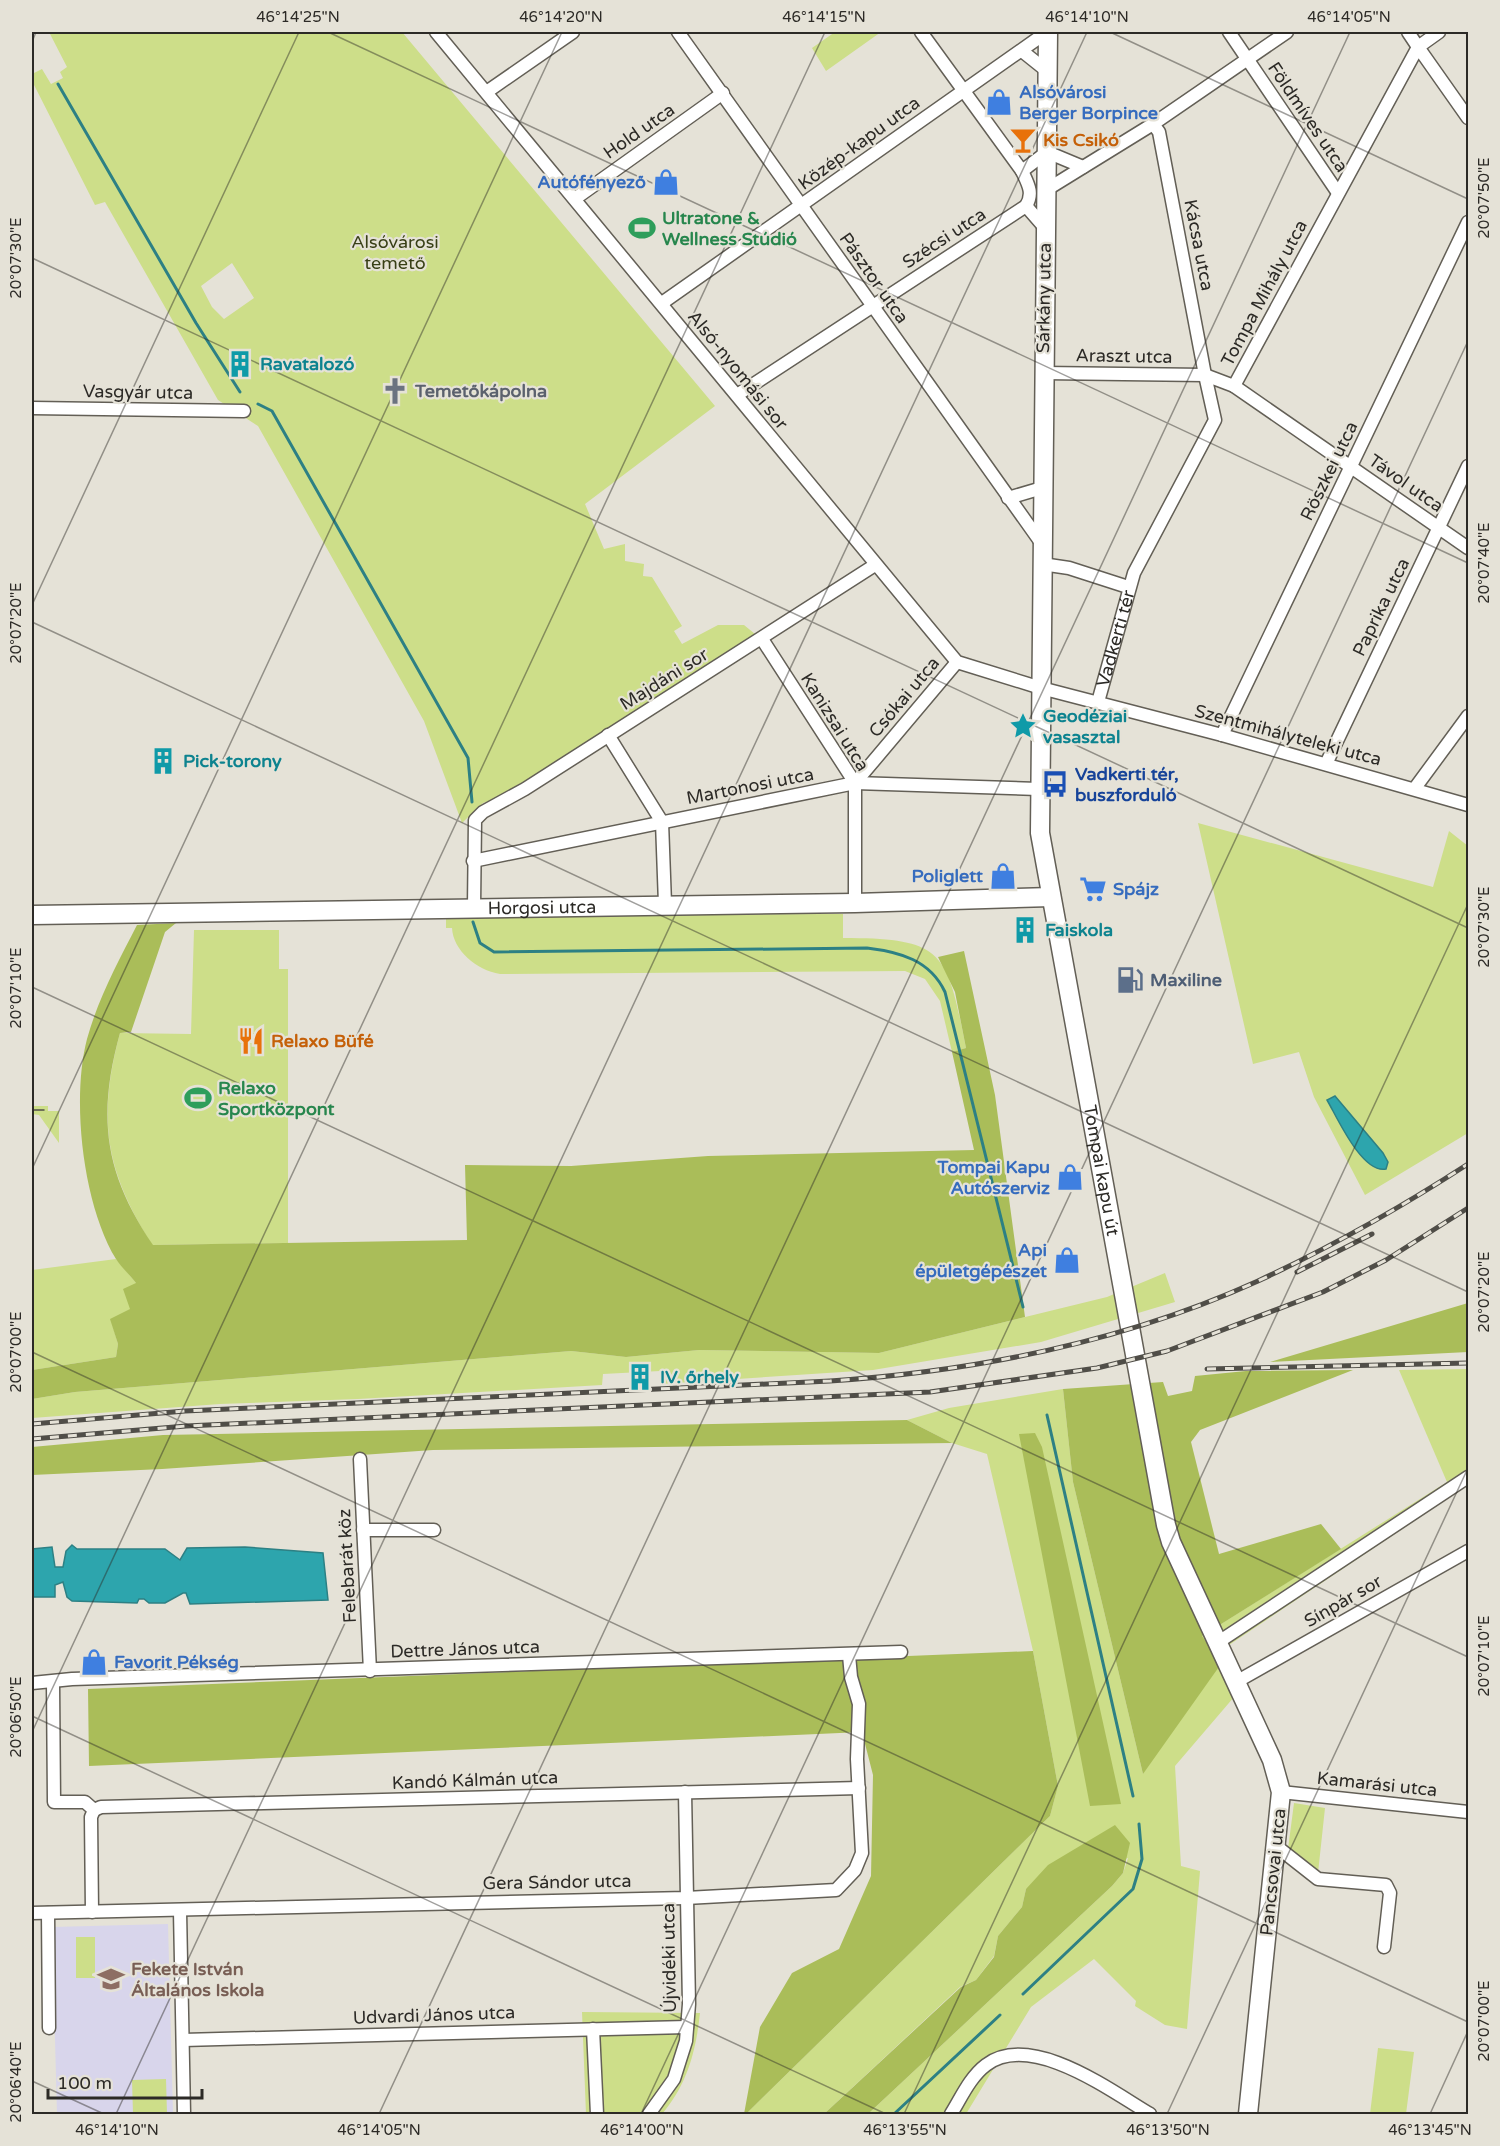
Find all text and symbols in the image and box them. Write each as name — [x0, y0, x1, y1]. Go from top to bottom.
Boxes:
text: 46°14'25"N — [256, 8, 340, 26]
text: 46°14'20"N — [519, 8, 603, 26]
text: 46°14'15"N — [782, 8, 866, 26]
text: 46°14'10"N — [1045, 8, 1129, 26]
text: 46°14'05"N — [1307, 8, 1391, 26]
street label: Földmíves utca — [1263, 58, 1353, 176]
place label: Alsóvárosi Berger Borpince — [1019, 81, 1158, 124]
shop icon: Alsóvárosi Berger Borpince — [984, 87, 1014, 117]
street label: Közép-kapu utca — [794, 91, 924, 195]
street label: Hold utca — [599, 98, 679, 164]
bar icon: Kis Csikó — [1008, 125, 1038, 155]
place label: Kis Csikó — [1043, 129, 1119, 151]
text: 20°07'50"E — [1475, 157, 1493, 239]
shop icon: Autófényező — [651, 167, 681, 197]
place label: Autófényező — [537, 171, 646, 193]
street label: Kácsa utca — [1179, 197, 1219, 293]
street label: Szécsi utca — [898, 203, 990, 273]
place label: Ultratone & Wellness Stúdió — [662, 207, 797, 250]
sports icon: Ultratone & Wellness Stúdió — [627, 213, 657, 243]
street label: Tompa Mihály utca — [1216, 216, 1312, 370]
text: 20°07'30"E — [7, 217, 25, 299]
street label: Pásztor utca — [835, 228, 913, 328]
park label: Alsóvárosi temető — [351, 231, 439, 274]
street label: Sárkány utca — [1032, 243, 1056, 353]
street label: Alsó-nyomási sor — [683, 306, 793, 434]
street label: Araszt utca — [1075, 344, 1173, 368]
building icon: Ravatalozó — [225, 349, 255, 379]
place label: Ravatalozó — [260, 353, 354, 375]
church icon: Temetőkápolna — [380, 376, 410, 406]
street label: Vasgyár utca — [83, 380, 193, 404]
place label: Temetőkápolna — [414, 380, 547, 402]
street label: Röszkei utca — [1295, 418, 1363, 524]
street label: Távol utca — [1364, 449, 1448, 517]
text: 20°07'40"E — [1475, 522, 1493, 604]
street label: Paprika utca — [1348, 554, 1414, 660]
text: 20°07'20"E — [7, 582, 25, 664]
street label: Vadkerti tér — [1092, 587, 1140, 689]
street label: Majdáni sor — [616, 643, 712, 715]
street label: Csókai utca — [864, 652, 944, 742]
street label: Kanizsai utca — [796, 669, 874, 775]
street label: Szentmihályteleki utca — [1192, 699, 1384, 771]
place label: Geodéziai vasasztal — [1043, 705, 1127, 748]
place icon: Geodéziai vasasztal — [1008, 711, 1038, 741]
building icon: Pick-torony — [148, 746, 178, 776]
place label: Pick-torony — [183, 750, 282, 772]
street label: Martonosi utca — [684, 763, 816, 809]
place label: Vadkerti tér, buszforduló — [1075, 763, 1179, 806]
bus stop icon: Vadkerti tér, buszforduló — [1040, 769, 1070, 799]
shop icon: Poliglett — [988, 861, 1018, 891]
place label: Poliglett — [911, 865, 983, 887]
supermarket icon: Spájz — [1078, 874, 1108, 904]
place label: Spájz — [1113, 878, 1159, 900]
text: 20°07'30"E — [1475, 886, 1493, 968]
street label: Horgosi utca — [488, 896, 596, 919]
building icon: Faiskola — [1010, 915, 1040, 945]
place label: Faiskola — [1045, 919, 1113, 941]
text: 20°07'10"E — [7, 947, 25, 1029]
fuel station icon: Maxiline — [1115, 965, 1145, 995]
place label: Maxiline — [1150, 969, 1222, 991]
restaurant icon: Relaxo Büfé — [236, 1026, 266, 1056]
place label: Relaxo Büfé — [271, 1030, 374, 1052]
place label: Relaxo Sportközpont — [218, 1077, 335, 1120]
sports icon: Relaxo Sportközpont — [183, 1083, 213, 1113]
street label: Tompai kapu út — [1079, 1103, 1124, 1238]
place label: Tompai Kapu Autószerviz — [937, 1156, 1050, 1199]
shop icon: Tompai Kapu Autószerviz — [1055, 1162, 1085, 1192]
place label: Api épületgépészet — [915, 1239, 1047, 1282]
shop icon: Api épületgépészet — [1052, 1245, 1082, 1275]
text: 20°07'20"E — [1475, 1251, 1493, 1333]
text: 20°07'00"E — [7, 1311, 25, 1393]
building icon: IV. őrhely — [625, 1362, 655, 1392]
place label: IV. őrhely — [660, 1366, 739, 1388]
street label: Felebarát köz — [333, 1508, 361, 1624]
street label: Sínpár sor — [1300, 1570, 1386, 1632]
text: 20°07'10"E — [1475, 1615, 1493, 1697]
street label: Dettre János utca — [390, 1635, 540, 1663]
shop icon: Favorit Pékség — [79, 1647, 109, 1677]
place label: Favorit Pékség — [114, 1651, 239, 1673]
text: 20°06'50"E — [7, 1676, 25, 1758]
street label: Kandó Kálmán utca — [391, 1766, 559, 1794]
street label: Kamarási utca — [1316, 1767, 1438, 1801]
street label: Pancsovai utca — [1255, 1807, 1291, 1937]
street label: Gera Sándor utca — [482, 1870, 632, 1894]
street label: Újvidéki utca — [657, 1903, 681, 2013]
place label: Fekete István Általános Iskola — [131, 1958, 264, 2001]
school or university icon: Fekete István Általános Iskola — [96, 1964, 126, 1994]
text: 20°07'00"E — [1475, 1980, 1493, 2062]
street label: Udvardi János utca — [352, 2001, 516, 2029]
text: 20°06'40"E — [7, 2041, 25, 2123]
scale bar — [48, 2062, 202, 2100]
text: 100 m — [57, 2072, 112, 2094]
text: 46°14'10"N — [75, 2121, 159, 2139]
text: 46°14'05"N — [337, 2121, 421, 2139]
text: 46°14'00"N — [600, 2121, 684, 2139]
text: 46°13'55"N — [863, 2121, 947, 2139]
text: 46°13'50"N — [1126, 2121, 1210, 2139]
text: 46°13'45"N — [1388, 2121, 1472, 2139]

